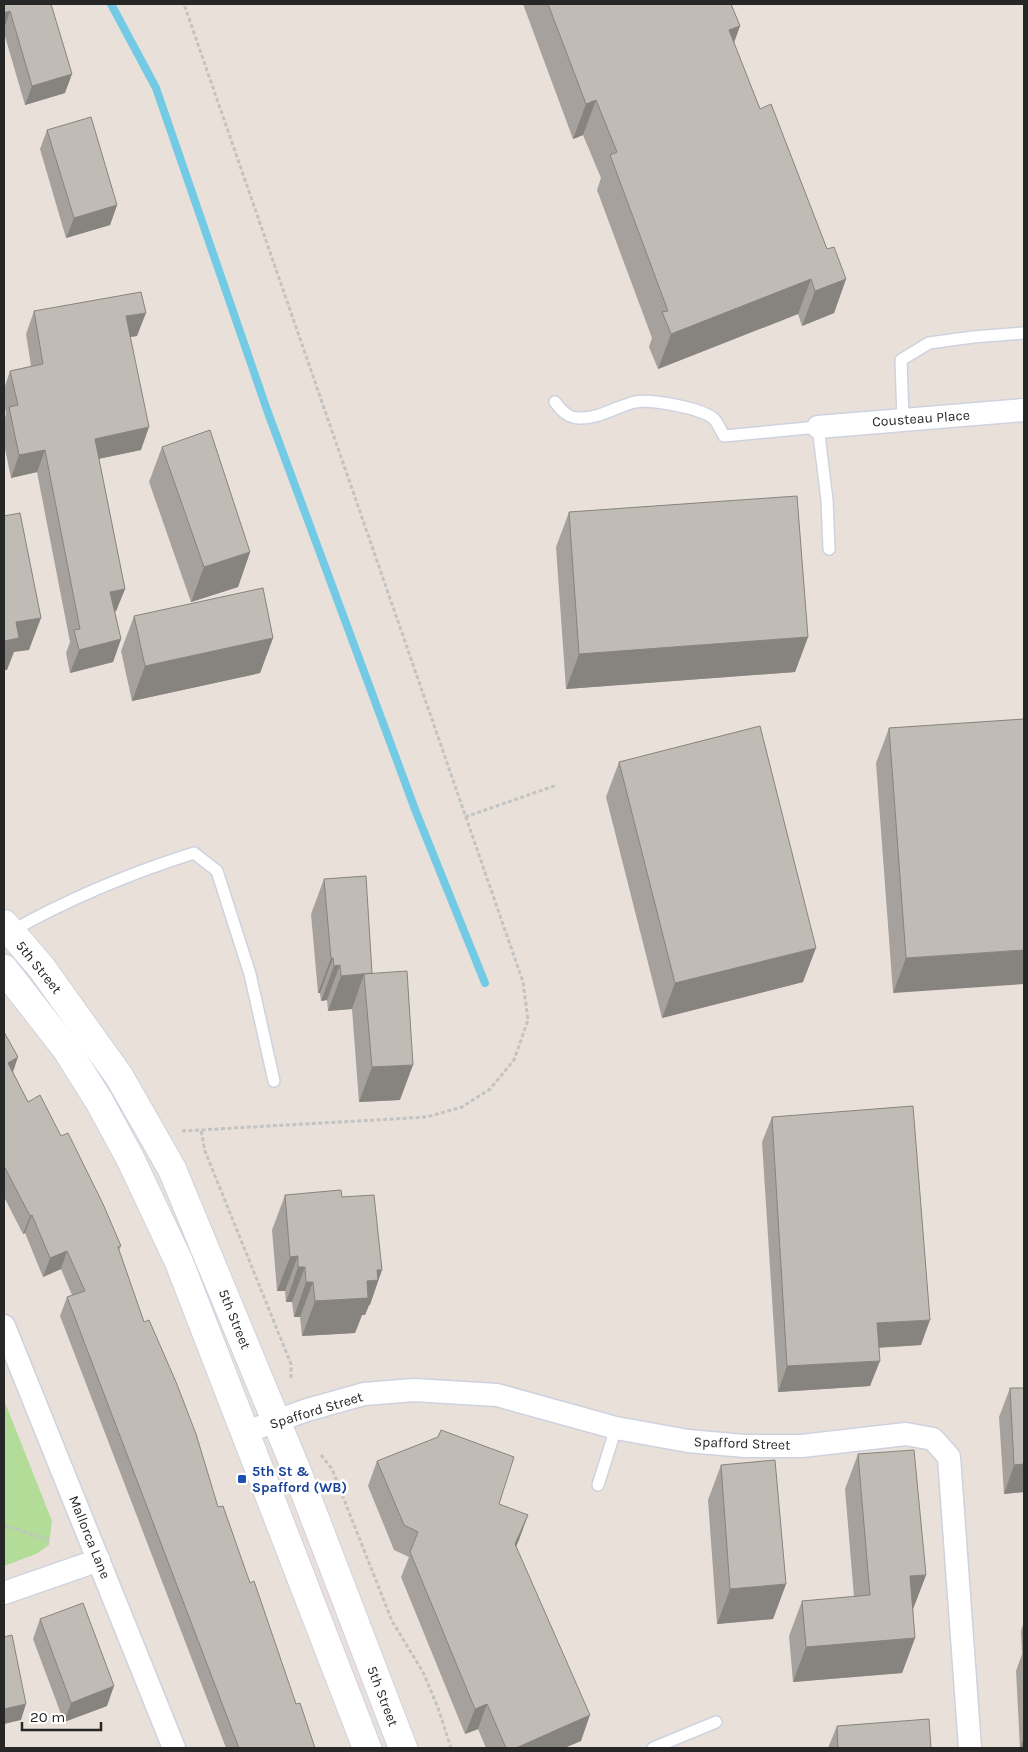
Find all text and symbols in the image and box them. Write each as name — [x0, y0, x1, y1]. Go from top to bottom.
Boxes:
street label: Cousteau Place — [872, 407, 970, 430]
street label: 5th Street — [12, 937, 65, 997]
street label: 5th Street — [215, 1287, 254, 1352]
street label: Spafford Street — [267, 1388, 365, 1433]
street label: Spafford Street — [693, 1433, 791, 1454]
place label: 5th St & Spafford (WB) — [252, 1463, 347, 1496]
marker: 5th St & Spafford (WB) — [236, 1473, 248, 1485]
street label: Mallorca Lane — [65, 1493, 114, 1581]
street label: 5th Street — [363, 1664, 402, 1729]
scale bar — [22, 1700, 101, 1732]
text: 20 m — [30, 1708, 65, 1726]

